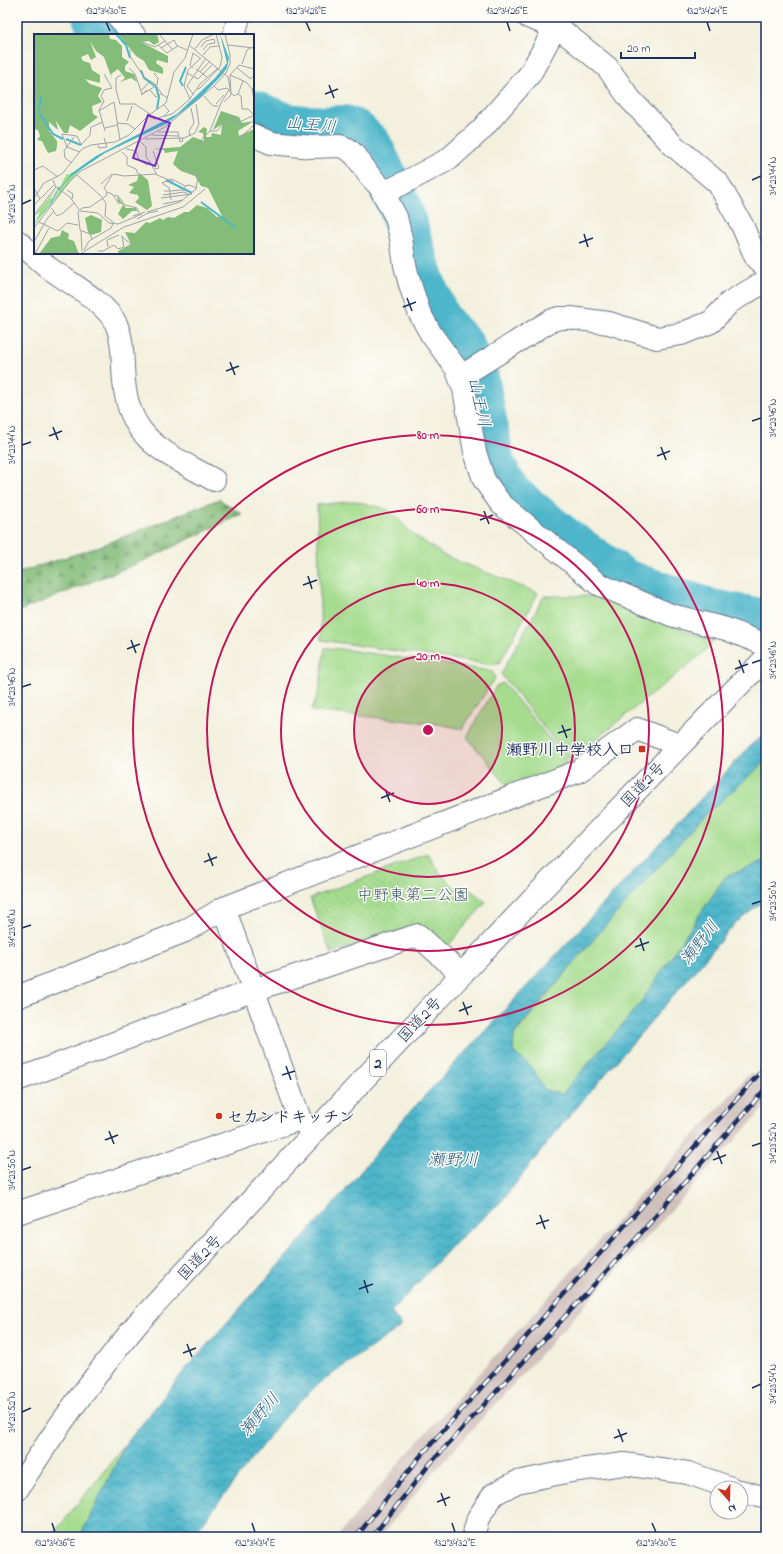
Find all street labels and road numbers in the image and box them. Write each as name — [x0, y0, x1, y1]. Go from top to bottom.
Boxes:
street label: 国道2号 — [615, 757, 672, 814]
street label: 国道2号 — [393, 992, 448, 1049]
road number: 2 — [370, 1050, 386, 1076]
street label: 国道2号 — [173, 1230, 228, 1287]

